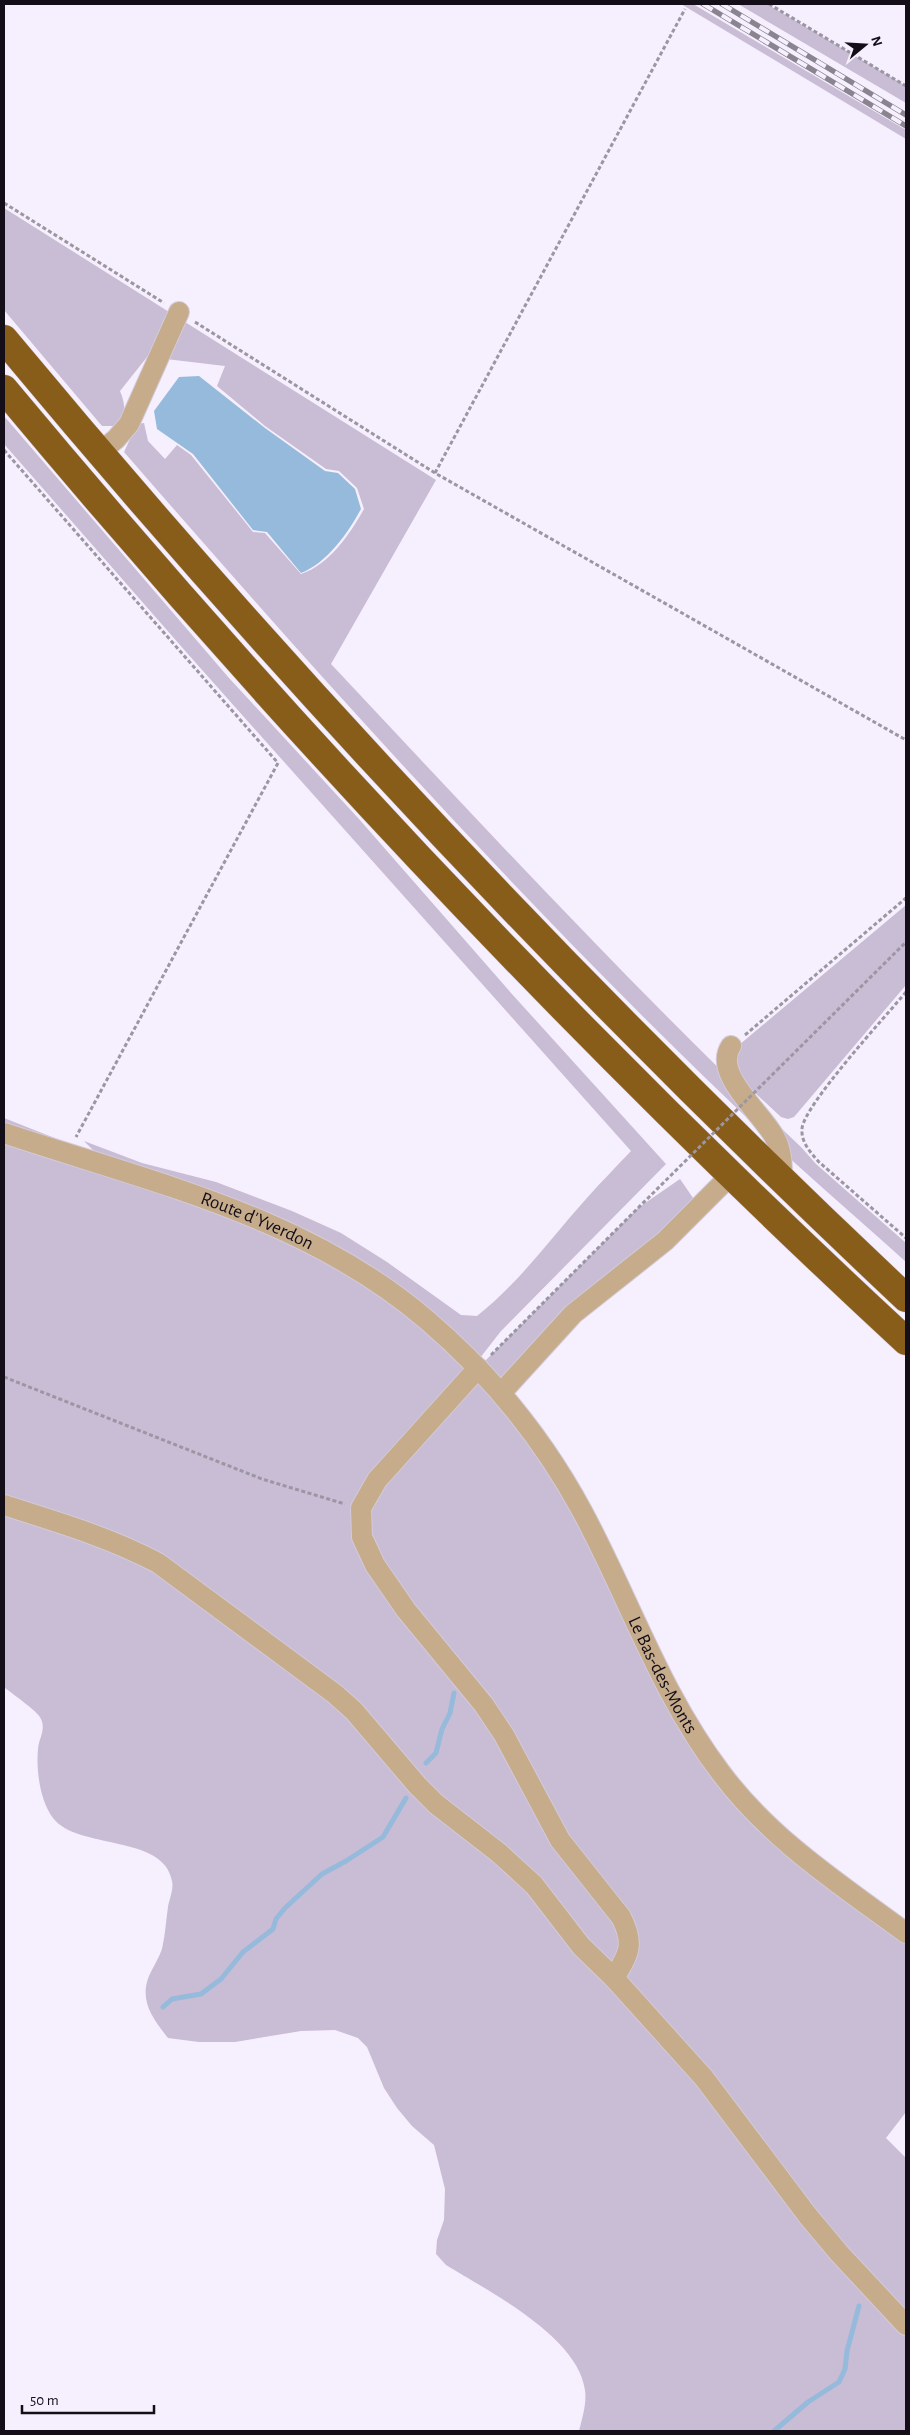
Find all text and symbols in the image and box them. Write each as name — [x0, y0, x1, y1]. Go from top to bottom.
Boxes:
north arrow — [840, 20, 890, 70]
text: N — [868, 34, 885, 48]
street label: Route d'Yverdon — [198, 1188, 317, 1253]
street label: Le Bas-des-Monts — [625, 1613, 701, 1737]
scale bar — [22, 2382, 155, 2414]
text: 50 m — [30, 2393, 59, 2408]

